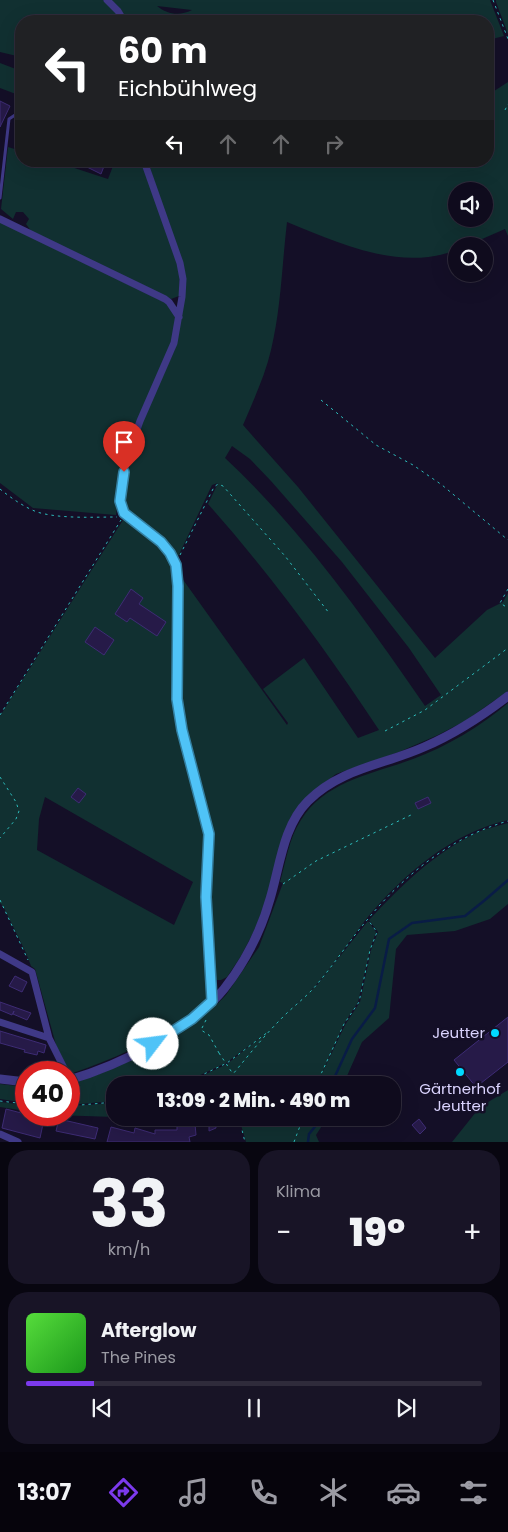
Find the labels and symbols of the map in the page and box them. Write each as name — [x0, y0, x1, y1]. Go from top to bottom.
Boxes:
pin — [103, 421, 145, 472]
position arrow — [126, 1017, 178, 1069]
place label: Jeutter — [432, 1022, 485, 1043]
marker: Jeutter — [489, 1027, 501, 1039]
speed limit sign: 40 — [15, 1061, 80, 1126]
marker: Gärtnerhof Jeutter — [454, 1066, 466, 1078]
place label: Gärtnerhof Jeutter — [419, 1078, 501, 1116]

